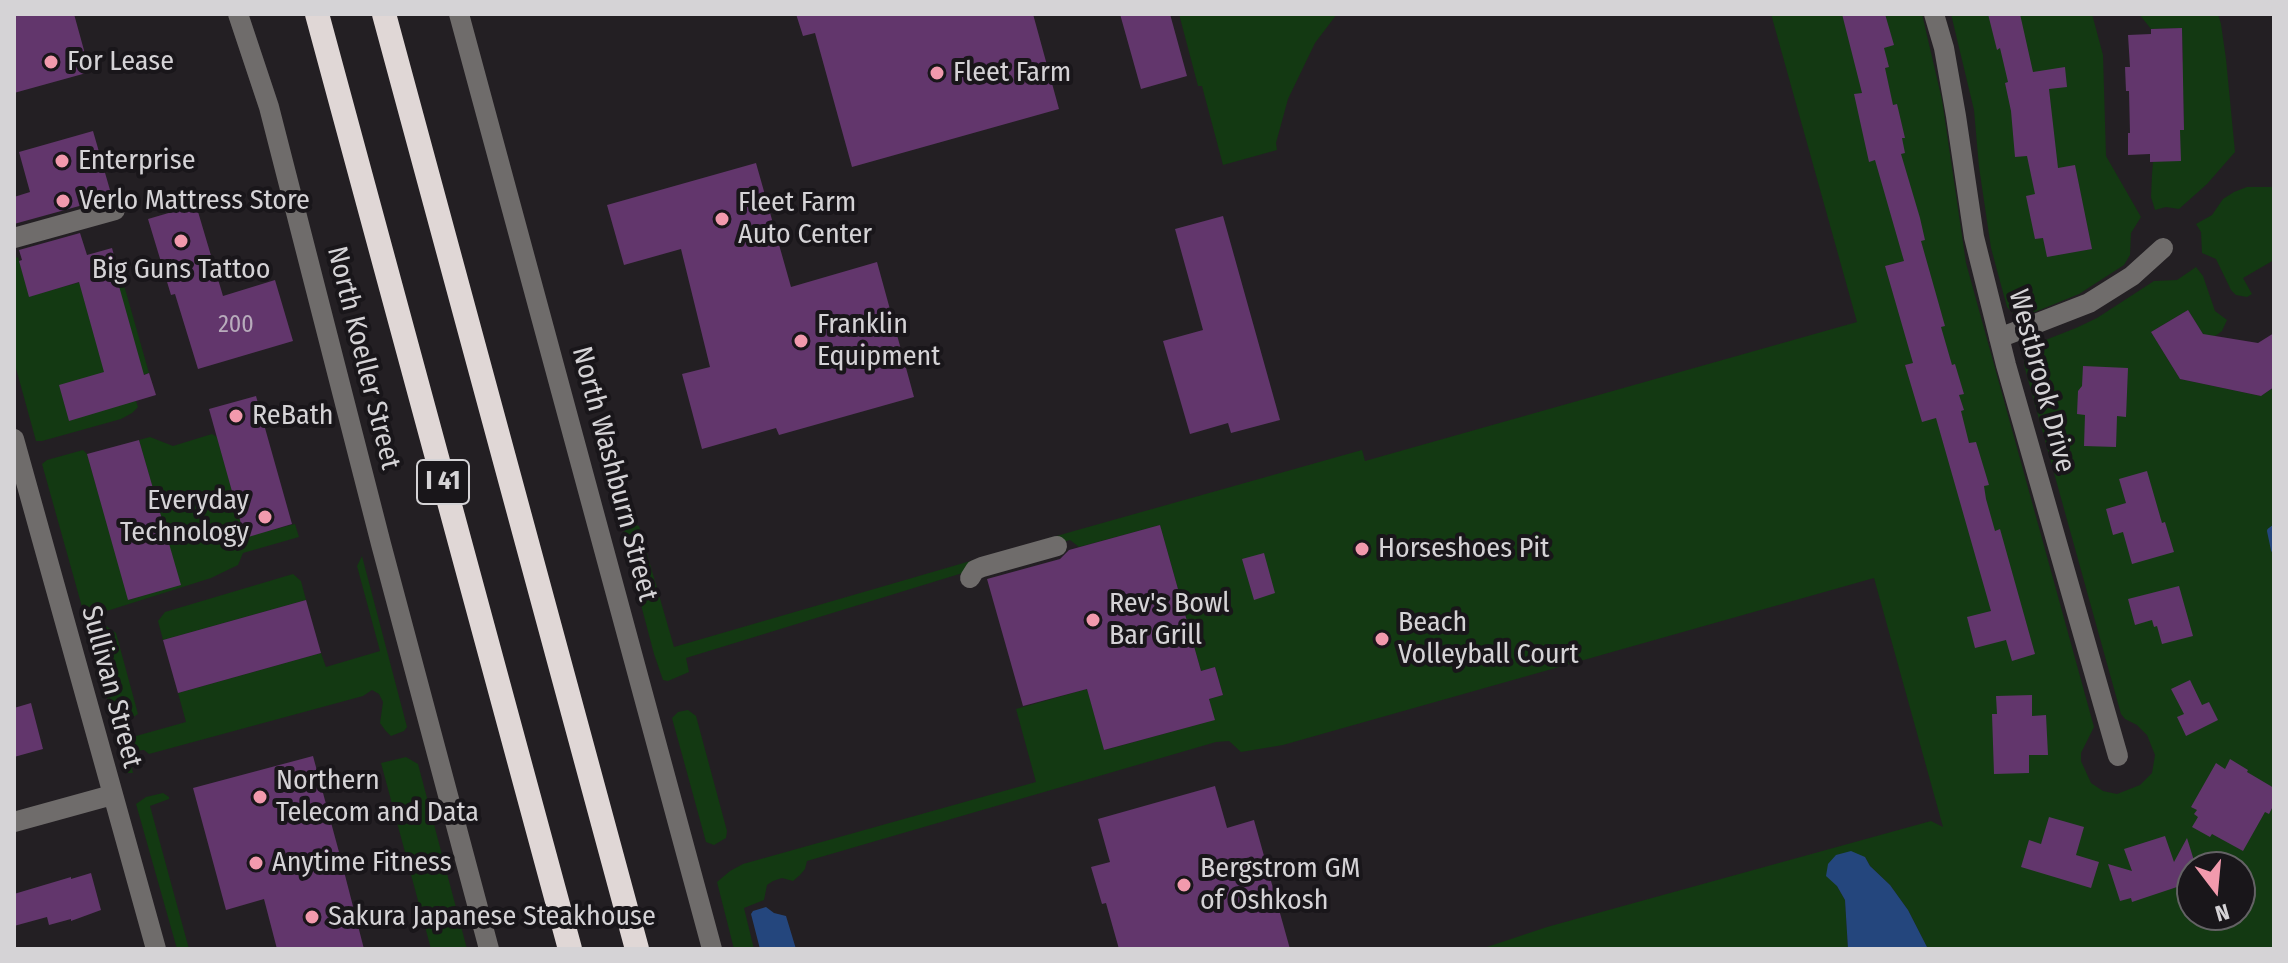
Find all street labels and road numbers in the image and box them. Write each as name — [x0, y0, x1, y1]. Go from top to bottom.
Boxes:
street label: North Koeller Street — [319, 243, 407, 473]
street label: Westbrook Drive — [2000, 286, 2082, 476]
street label: North Washburn Street — [564, 343, 664, 605]
road number: I 41 — [417, 460, 469, 504]
street label: Sullivan Street — [73, 602, 149, 772]

